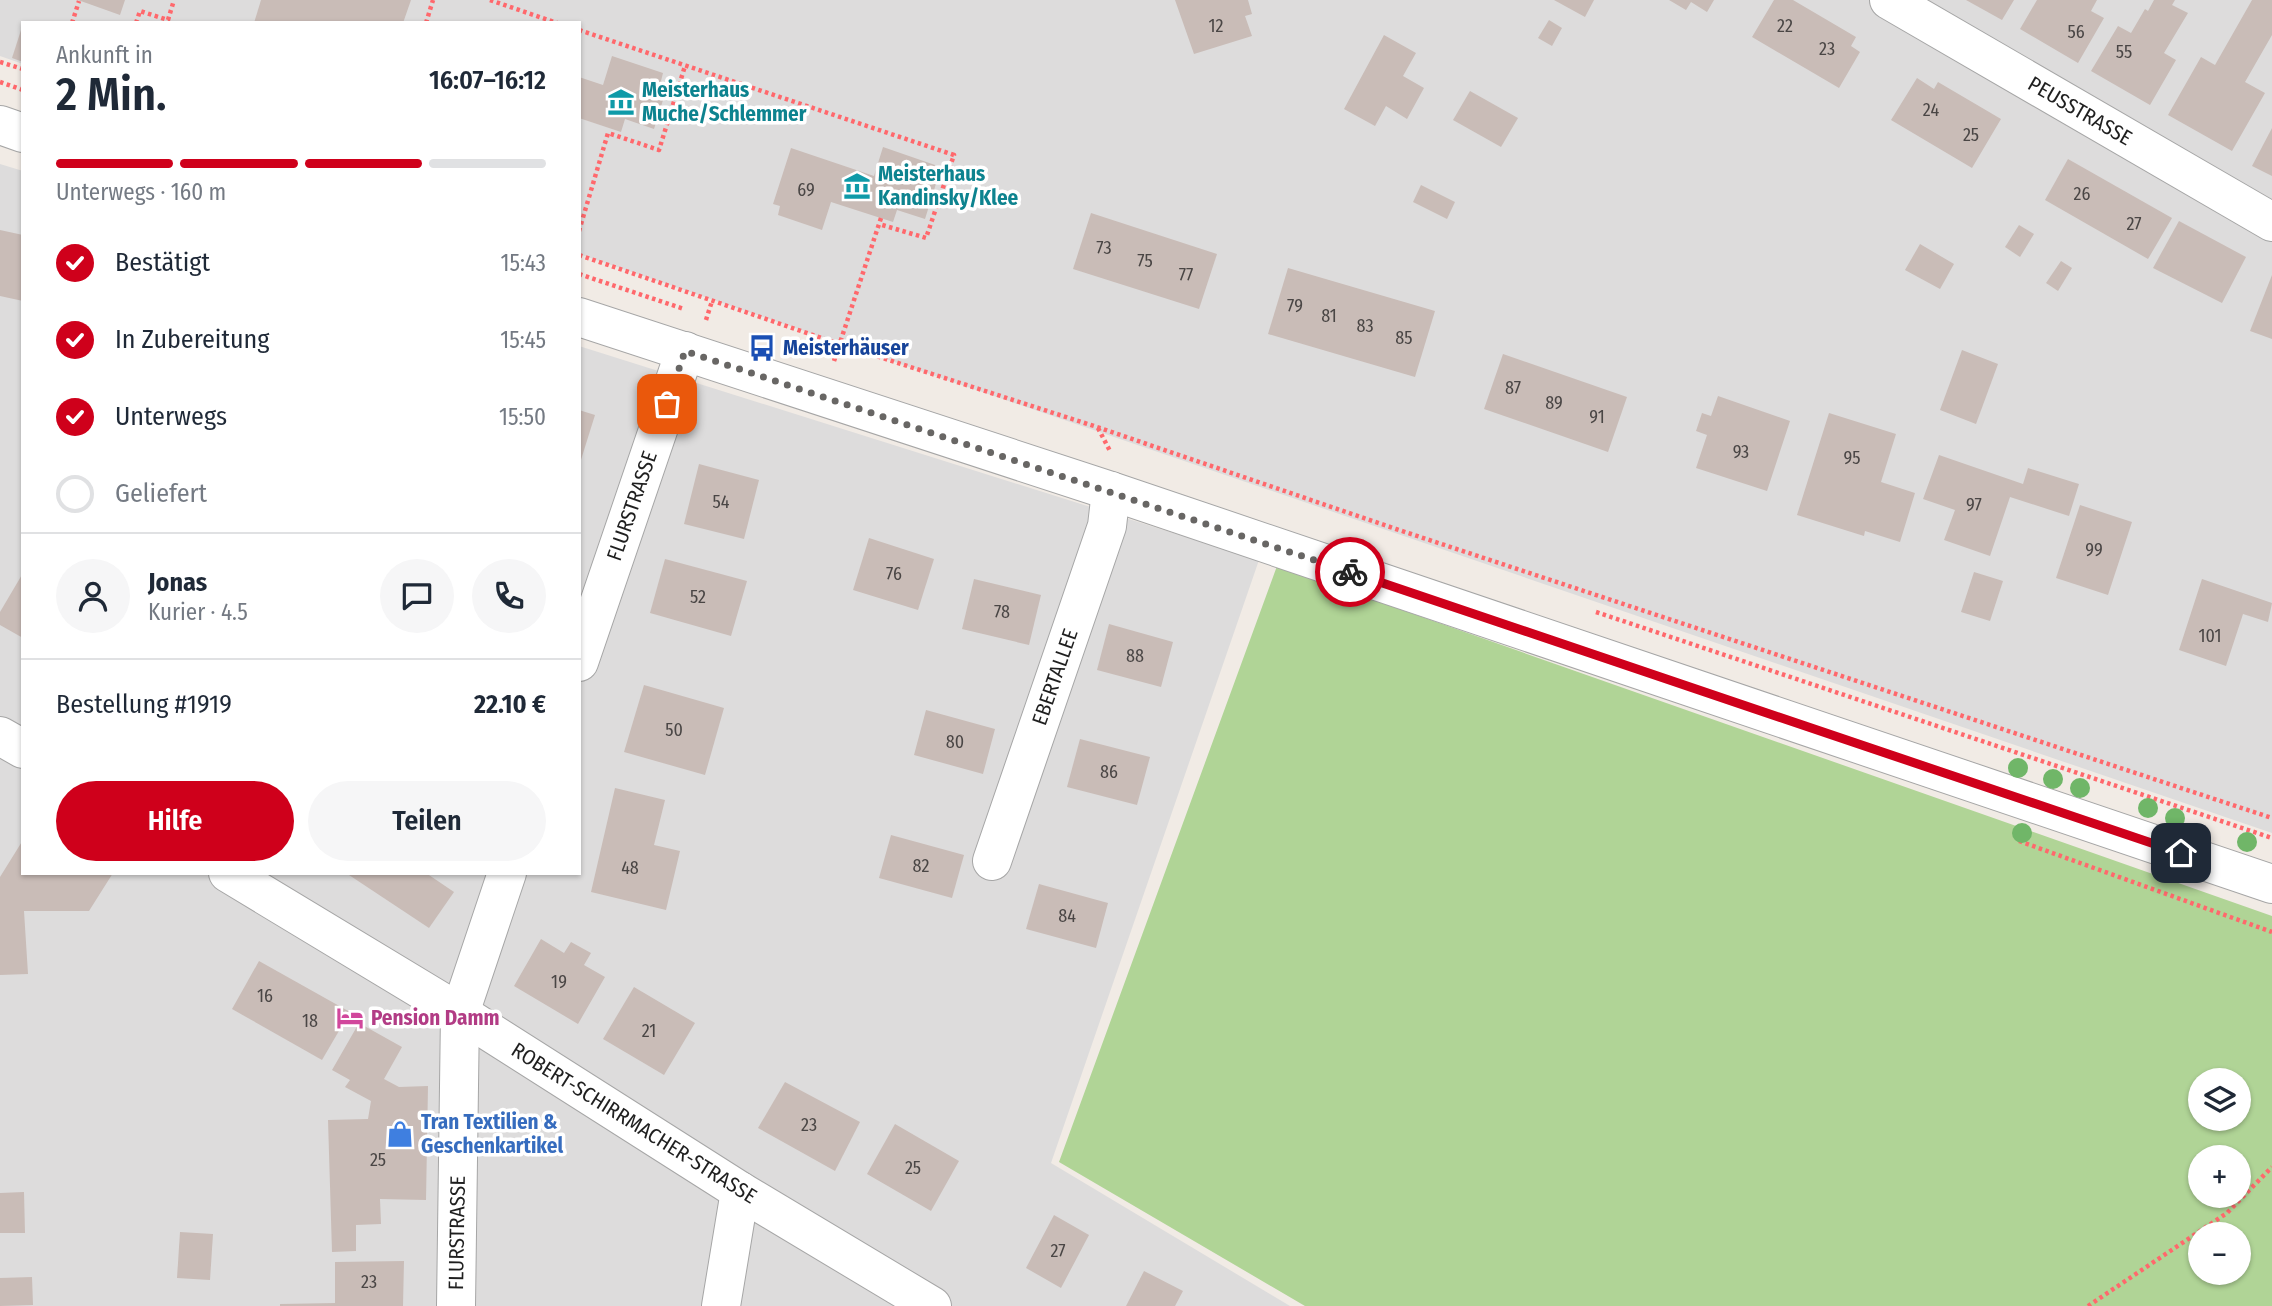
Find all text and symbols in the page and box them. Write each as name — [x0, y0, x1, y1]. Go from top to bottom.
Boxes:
house number: 12 — [1209, 15, 1224, 37]
house number: 22 — [1777, 15, 1793, 37]
house number: 56 — [2067, 21, 2085, 43]
house number: 23 — [1819, 38, 1835, 60]
text: Ankunft in — [56, 41, 153, 69]
house number: 55 — [2116, 41, 2132, 63]
text: 16:07–16:12 — [429, 65, 546, 96]
text: 2 Min. — [56, 67, 166, 122]
street label: PEUSSTRASSE — [2023, 71, 2137, 151]
place label: Meisterhaus Muche/Schlemmer — [642, 77, 807, 127]
museum icon: Meisterhaus Muche/Schlemmer — [606, 87, 636, 117]
house number: 24 — [1923, 99, 1939, 121]
house number: 25 — [1963, 124, 1979, 146]
place label: Meisterhaus Kandinsky/Klee — [878, 161, 1019, 211]
museum icon: Meisterhaus Kandinsky/Klee — [842, 171, 872, 201]
text: Unterwegs · 160 m — [56, 178, 226, 206]
house number: 69 — [797, 179, 815, 201]
house number: 26 — [2074, 183, 2091, 205]
house number: 27 — [2126, 213, 2142, 235]
house number: 73 — [1096, 237, 1112, 259]
icon: check — [56, 244, 94, 282]
text: Bestätigt — [115, 247, 210, 278]
text: 15:43 — [501, 249, 546, 277]
house number: 75 — [1137, 250, 1153, 272]
house number: 77 — [1179, 264, 1193, 286]
house number: 79 — [1287, 295, 1303, 317]
house number: 81 — [1321, 305, 1337, 327]
house number: 83 — [1356, 315, 1374, 337]
icon: check — [56, 321, 94, 359]
text: In Zubereitung — [115, 324, 269, 355]
text: 15:45 — [500, 326, 546, 354]
house number: 85 — [1395, 327, 1413, 349]
bus stop icon: Meisterhäuser — [747, 333, 777, 363]
place label: Meisterhäuser — [783, 335, 909, 361]
pin — [637, 374, 697, 434]
house number: 87 — [1505, 377, 1521, 399]
icon: bag — [648, 385, 686, 423]
house number: 89 — [1545, 392, 1563, 414]
icon: check — [56, 398, 94, 436]
text: Unterwegs — [115, 401, 227, 432]
text: 15:50 — [499, 403, 546, 431]
house number: 91 — [1589, 406, 1605, 428]
house number: 93 — [1733, 441, 1749, 463]
house number: 95 — [1843, 447, 1861, 469]
street label: FLURSTRASSE — [601, 448, 663, 564]
text: Geliefert — [115, 478, 207, 509]
house number: 54 — [713, 491, 730, 513]
house number: 97 — [1966, 494, 1982, 516]
courier — [1315, 537, 1385, 607]
house number: 99 — [2085, 539, 2103, 561]
icon: bike — [1331, 553, 1369, 591]
button: person — [56, 559, 130, 633]
button: chat — [380, 559, 454, 633]
button: phone — [472, 559, 546, 633]
house number: 76 — [886, 563, 902, 585]
text: Jonas — [148, 567, 207, 598]
house number: 52 — [690, 586, 706, 608]
text: Kurier · 4.5 — [148, 598, 248, 626]
house number: 78 — [994, 601, 1010, 623]
street label: EBERTALLEE — [1026, 625, 1084, 729]
house number: 101 — [2199, 625, 2221, 647]
house number: 88 — [1126, 645, 1144, 667]
text: Bestellung #1919 — [56, 689, 232, 720]
text: 22.10 € — [474, 689, 546, 720]
house number: 50 — [665, 719, 683, 741]
house number: 80 — [946, 731, 964, 753]
house number: 86 — [1100, 761, 1118, 783]
button: Hilfe — [56, 781, 294, 861]
button: Teilen — [308, 781, 546, 861]
pin — [2151, 823, 2211, 883]
icon: home — [2162, 834, 2200, 872]
house number: 82 — [913, 855, 929, 877]
house number: 48 — [621, 857, 639, 879]
house number: 84 — [1058, 905, 1076, 927]
house number: 19 — [551, 971, 567, 993]
house number: 16 — [257, 985, 273, 1007]
hotel icon: Pension Damm — [335, 1003, 365, 1033]
place label: Pension Damm — [371, 1005, 499, 1031]
house number: 18 — [302, 1010, 318, 1032]
house number: 21 — [642, 1020, 656, 1042]
street label: ROBERT-SCHIRRMACHER-STRASSE — [507, 1037, 761, 1209]
map controls — [2188, 1068, 2251, 1285]
button: layers — [2188, 1068, 2251, 1131]
place label: Tran Textilien & Geschenkartikel — [421, 1109, 563, 1159]
house number: 23 — [801, 1114, 817, 1136]
shop icon: Tran Textilien & Geschenkartikel — [385, 1119, 415, 1149]
button: + — [2188, 1145, 2251, 1208]
house number: 25 — [370, 1149, 386, 1171]
house number: 25 — [905, 1157, 921, 1179]
street label: FLURSTRASSE — [443, 1175, 471, 1290]
button: − — [2188, 1222, 2251, 1285]
house number: 27 — [1050, 1240, 1066, 1262]
house number: 23 — [361, 1271, 377, 1293]

